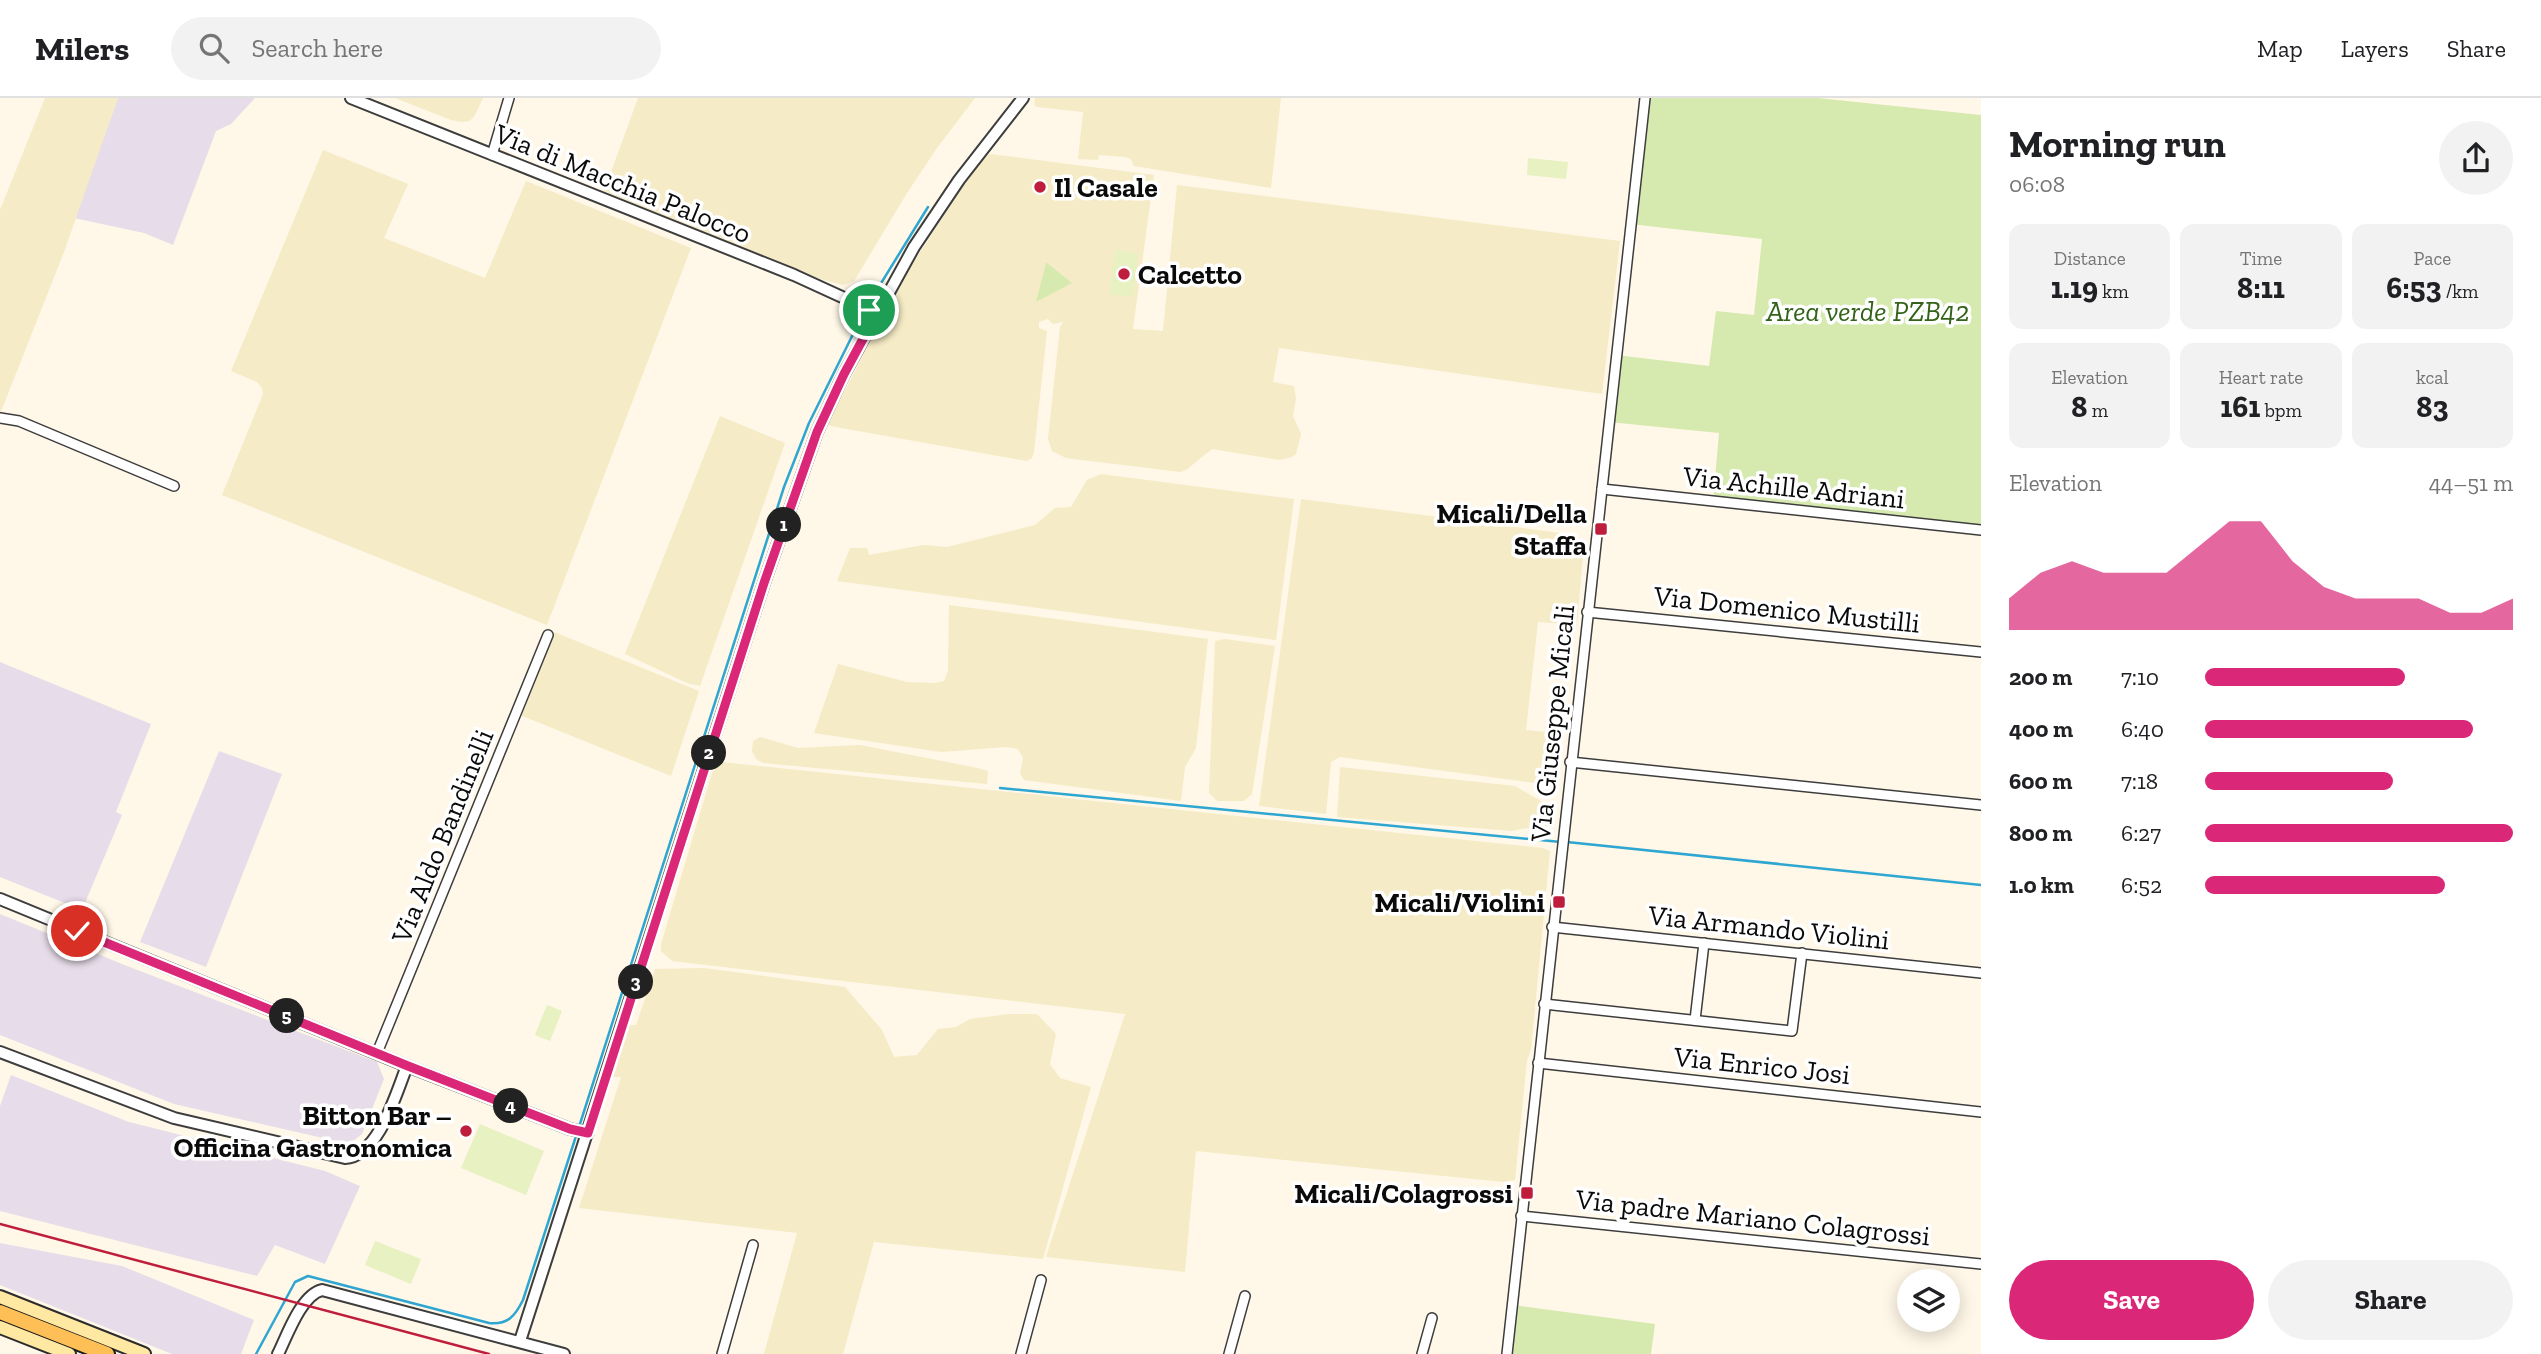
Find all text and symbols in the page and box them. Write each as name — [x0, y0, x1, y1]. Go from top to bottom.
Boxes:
search box — [171, 17, 661, 80]
text: Milers — [35, 29, 129, 68]
icon: search — [195, 29, 233, 67]
text: Search here — [251, 32, 383, 64]
text: Map — [2257, 34, 2303, 63]
text: Layers — [2341, 34, 2409, 63]
text: Share — [2447, 34, 2506, 63]
street label: Via di Macchia Palocco — [489, 117, 756, 250]
text: Morning run — [2009, 121, 2226, 167]
button: share — [2439, 121, 2513, 195]
text: 06:08 — [2009, 170, 2065, 198]
place label: Il Casale — [1054, 171, 1158, 204]
marker: Il Casale — [1032, 179, 1048, 195]
text: Distance — [2054, 247, 2126, 270]
text: Time — [2240, 247, 2282, 270]
text: Pace — [2413, 247, 2451, 270]
place label: Calcetto — [1138, 258, 1242, 291]
marker: Calcetto — [1116, 266, 1132, 282]
text: 1.19 — [2051, 270, 2098, 306]
text: 8:11 — [2237, 270, 2285, 306]
text: 6:53 — [2386, 270, 2441, 306]
pin — [839, 280, 899, 340]
text: km — [2098, 280, 2129, 303]
text: /km — [2441, 280, 2478, 303]
icon: arrive — [850, 291, 888, 329]
park label: Area verde PZB42 — [1765, 295, 1970, 328]
text: Elevation — [2051, 366, 2128, 389]
text: Heart rate — [2219, 366, 2303, 389]
text: kcal — [2416, 366, 2449, 389]
text: 8 — [2071, 389, 2087, 425]
text: 161 — [2220, 389, 2261, 425]
text: 83 — [2416, 389, 2448, 425]
text: m — [2087, 399, 2108, 422]
text: bpm — [2261, 399, 2302, 422]
street label: Via Achille Adriani — [1681, 459, 1906, 516]
text: Elevation — [2009, 469, 2102, 497]
text: 44–51 m — [2429, 469, 2513, 497]
place label: Micali/Della Staffa — [1436, 497, 1587, 562]
pin: 1 — [766, 508, 802, 542]
text: 1 — [780, 513, 787, 536]
marker: Micali/Della Staffa — [1593, 521, 1609, 537]
street label: Via Domenico Mustilli — [1651, 579, 1922, 640]
street label: Via Giuseppe Micali — [1524, 603, 1581, 844]
text: 200 m — [2009, 663, 2072, 691]
text: 7:10 — [2121, 663, 2159, 691]
text: 400 m — [2009, 715, 2073, 743]
text: 6:40 — [2121, 715, 2164, 743]
street label: Via Aldo Bandinelli — [384, 724, 500, 949]
pin: 2 — [692, 736, 726, 770]
text: 2 — [703, 741, 714, 764]
text: 600 m — [2009, 767, 2072, 795]
text: 7:18 — [2121, 767, 2158, 795]
text: 800 m — [2009, 819, 2072, 847]
text: 6:27 — [2121, 819, 2161, 847]
text: 1.0 km — [2009, 871, 2074, 899]
text: 6:52 — [2121, 871, 2162, 899]
place label: Micali/Violini — [1375, 886, 1545, 919]
marker: Micali/Violini — [1551, 894, 1567, 910]
street label: Via Armando Violini — [1646, 898, 1891, 957]
pin — [47, 901, 107, 961]
icon: check — [58, 912, 96, 950]
pin: 3 — [618, 964, 654, 1000]
text: 3 — [630, 970, 641, 993]
pin: 5 — [270, 998, 304, 1034]
text: 5 — [282, 1004, 291, 1027]
street label: Via Enrico Josi — [1671, 1040, 1852, 1091]
pin: 4 — [494, 1088, 528, 1124]
text: 4 — [505, 1094, 516, 1117]
place label: Bitton Bar – Officina Gastronomica — [174, 1099, 452, 1164]
marker: Bitton Bar – Officina Gastronomica — [458, 1123, 474, 1139]
place label: Micali/Colagrossi — [1294, 1177, 1513, 1210]
street label: Via padre Mariano Colagrossi — [1573, 1182, 1932, 1253]
marker: Micali/Colagrossi — [1519, 1185, 1535, 1201]
button: Save — [2009, 1260, 2254, 1340]
button: Share — [2268, 1260, 2513, 1340]
map controls — [1897, 1269, 1960, 1332]
button: layers — [1897, 1269, 1960, 1332]

